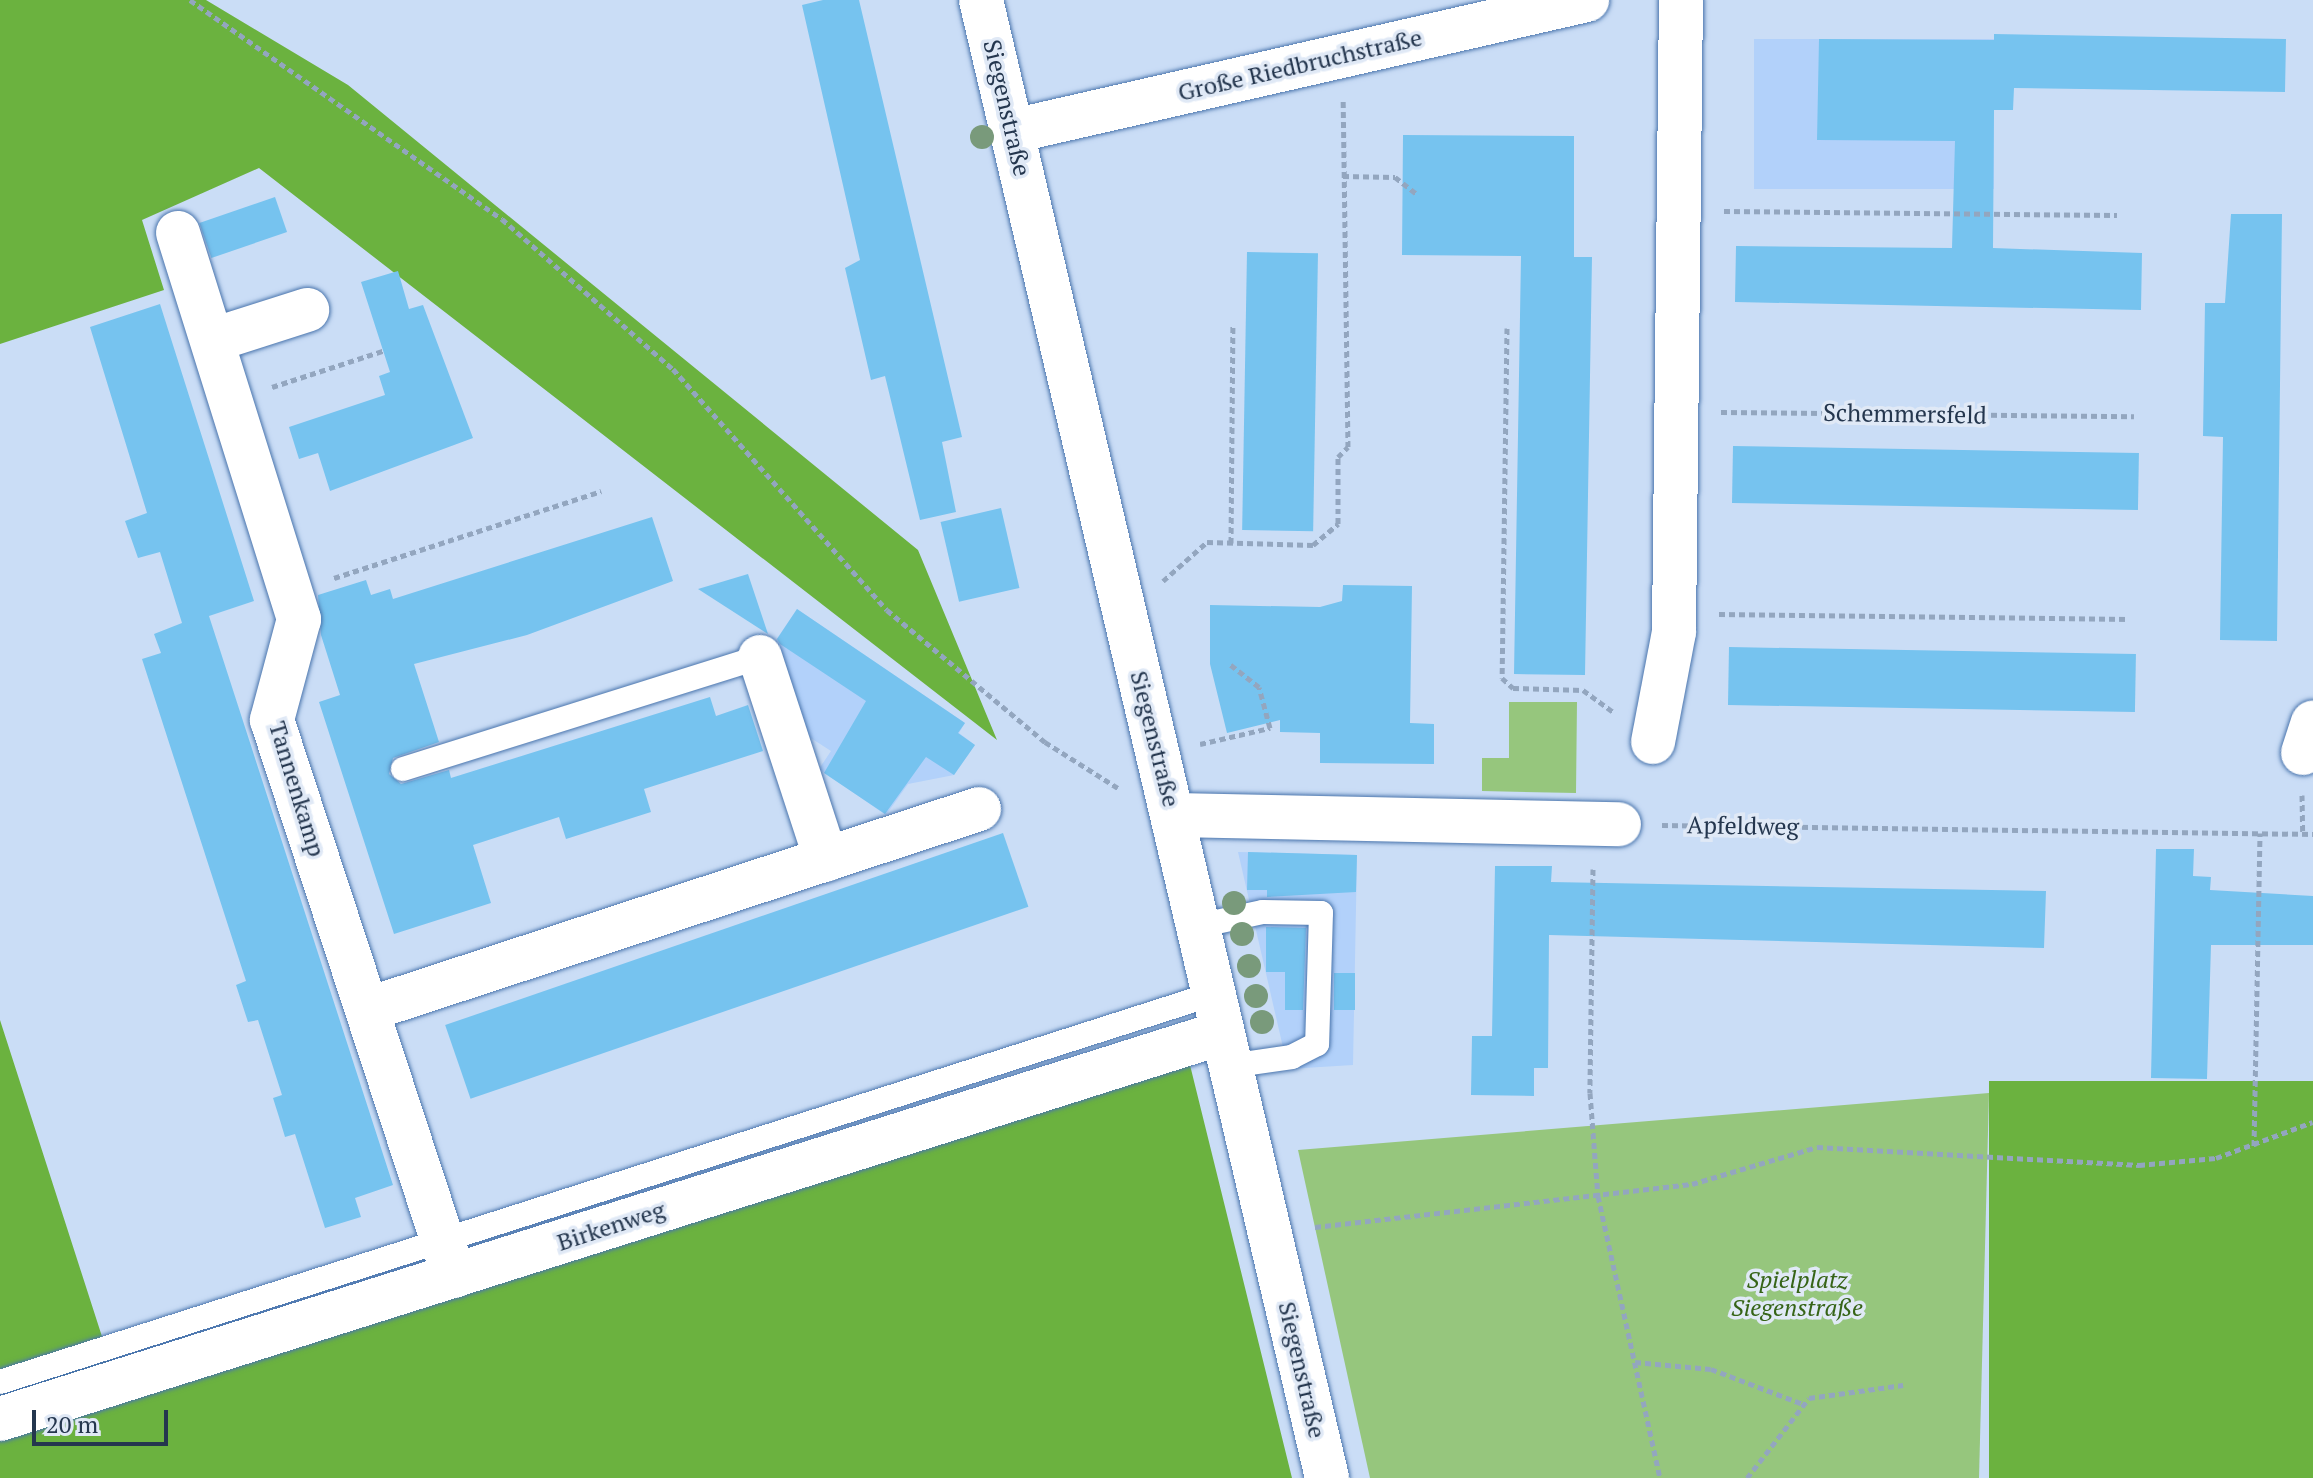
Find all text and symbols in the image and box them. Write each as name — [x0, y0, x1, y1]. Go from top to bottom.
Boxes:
street label: Große Riedbruchstraße — [1175, 23, 1425, 107]
street label: Siegenstraße — [977, 37, 1037, 179]
street label: Schemmersfeld — [1823, 398, 1987, 430]
street label: Siegenstraße — [1124, 668, 1186, 810]
street label: Tannenkamp — [263, 718, 331, 860]
street label: Apfeldweg — [1687, 811, 1799, 841]
street label: Birkenweg — [554, 1195, 668, 1257]
park label: Spielplatz Siegenstraße — [1731, 1266, 1863, 1322]
street label: Siegenstraße — [1272, 1299, 1332, 1441]
scale bar — [36, 1394, 172, 1444]
text: 20 m — [46, 1408, 98, 1440]

